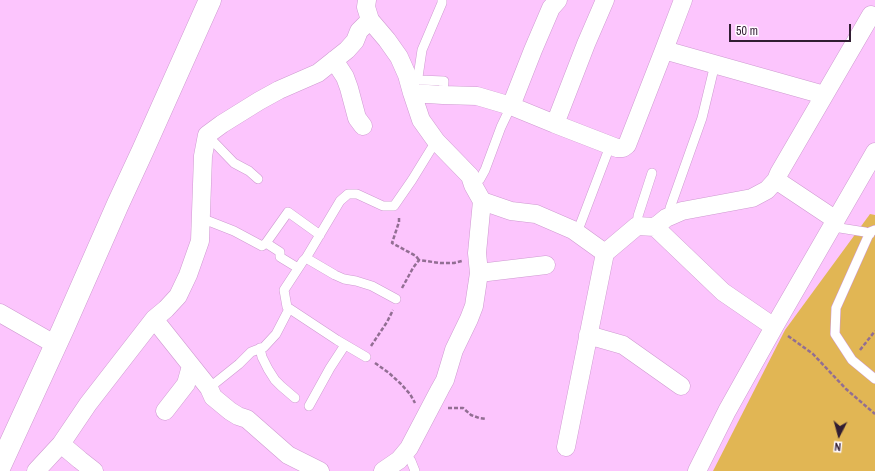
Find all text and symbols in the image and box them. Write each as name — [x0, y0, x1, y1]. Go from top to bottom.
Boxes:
scale bar — [731, 16, 853, 42]
text: 50 m — [736, 23, 758, 39]
north arrow — [819, 415, 859, 455]
text: N — [834, 440, 842, 454]

